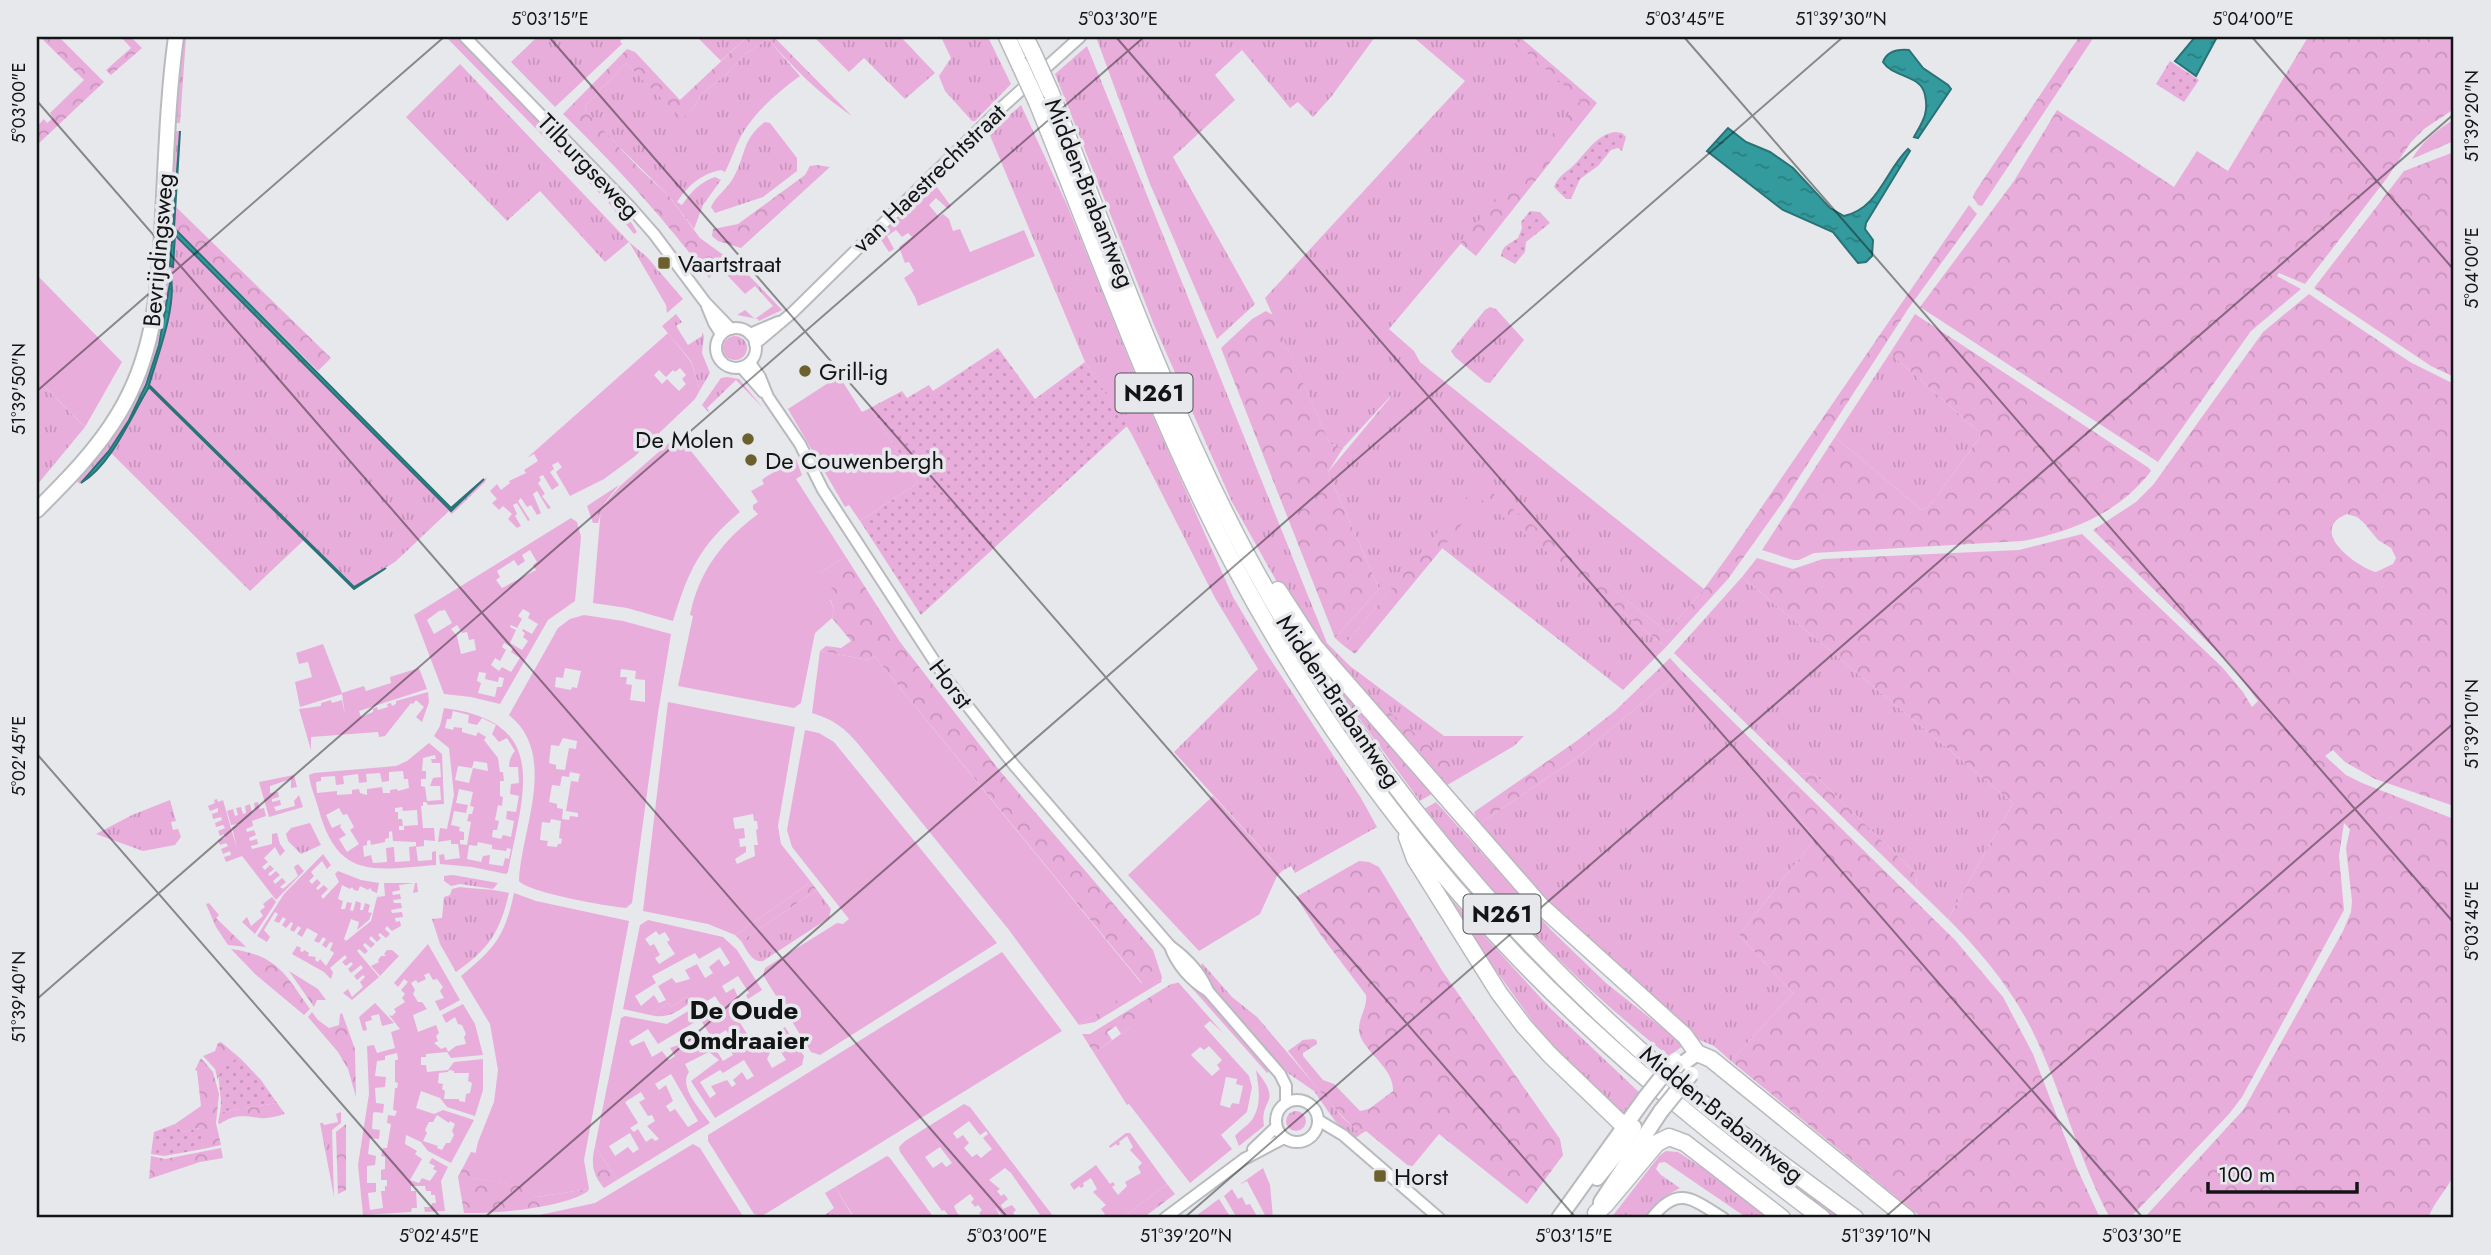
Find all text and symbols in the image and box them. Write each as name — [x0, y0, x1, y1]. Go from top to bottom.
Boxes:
text: 5°03'15"E — [511, 6, 589, 32]
text: 5°03'30"E — [1078, 6, 1158, 32]
text: 5°03'45"E — [1645, 6, 1725, 32]
text: 51°39'30"N — [1795, 6, 1887, 32]
text: 5°04'00"E — [2212, 6, 2294, 32]
text: 5°03'00"E — [6, 63, 32, 143]
text: 51°39'20"N — [2459, 70, 2485, 162]
street label: Midden-Brabantweg — [1036, 93, 1144, 293]
street label: van Haestrechtstraat — [845, 95, 1014, 260]
street label: Tilburgseweg — [530, 105, 648, 227]
street label: Bevrijdingsweg — [134, 172, 182, 328]
text: 5°04'00"E — [2459, 227, 2485, 309]
place label: Vaartstraat — [678, 246, 781, 281]
marker: Vaartstraat — [656, 255, 672, 271]
text: 51°39'50"N — [6, 343, 32, 435]
place label: Grill-ig — [819, 354, 888, 389]
marker: Grill-ig — [797, 363, 813, 379]
road number: N261 — [1116, 374, 1192, 412]
place label: De Molen — [635, 422, 734, 457]
marker: De Molen — [740, 431, 756, 447]
place label: De Couwenbergh — [765, 443, 944, 478]
marker: De Couwenbergh — [743, 452, 759, 468]
street label: Midden-Brabantweg — [1268, 608, 1410, 794]
street label: Horst — [921, 652, 981, 716]
text: 51°39'10"N — [2459, 679, 2485, 769]
text: 5°02'45"E — [6, 716, 32, 796]
text: 5°03'45"E — [2459, 881, 2485, 961]
road number: N261 — [1464, 894, 1540, 934]
text: 51°39'40"N — [6, 951, 32, 1043]
district label: De Oude Omdraaier — [679, 991, 809, 1059]
street label: Midden-Brabantweg — [1633, 1037, 1811, 1191]
scale bar — [2208, 1150, 2356, 1194]
place label: Horst — [1394, 1159, 1448, 1194]
text: 100 m — [2218, 1160, 2275, 1190]
marker: Horst — [1372, 1168, 1388, 1184]
text: 5°02'45"E — [399, 1223, 479, 1249]
text: 5°03'00"E — [967, 1223, 1047, 1249]
text: 51°39'20"N — [1140, 1223, 1232, 1249]
text: 5°03'15"E — [1535, 1223, 1613, 1249]
text: 51°39'10"N — [1841, 1223, 1931, 1249]
text: 5°03'30"E — [2102, 1223, 2182, 1249]

